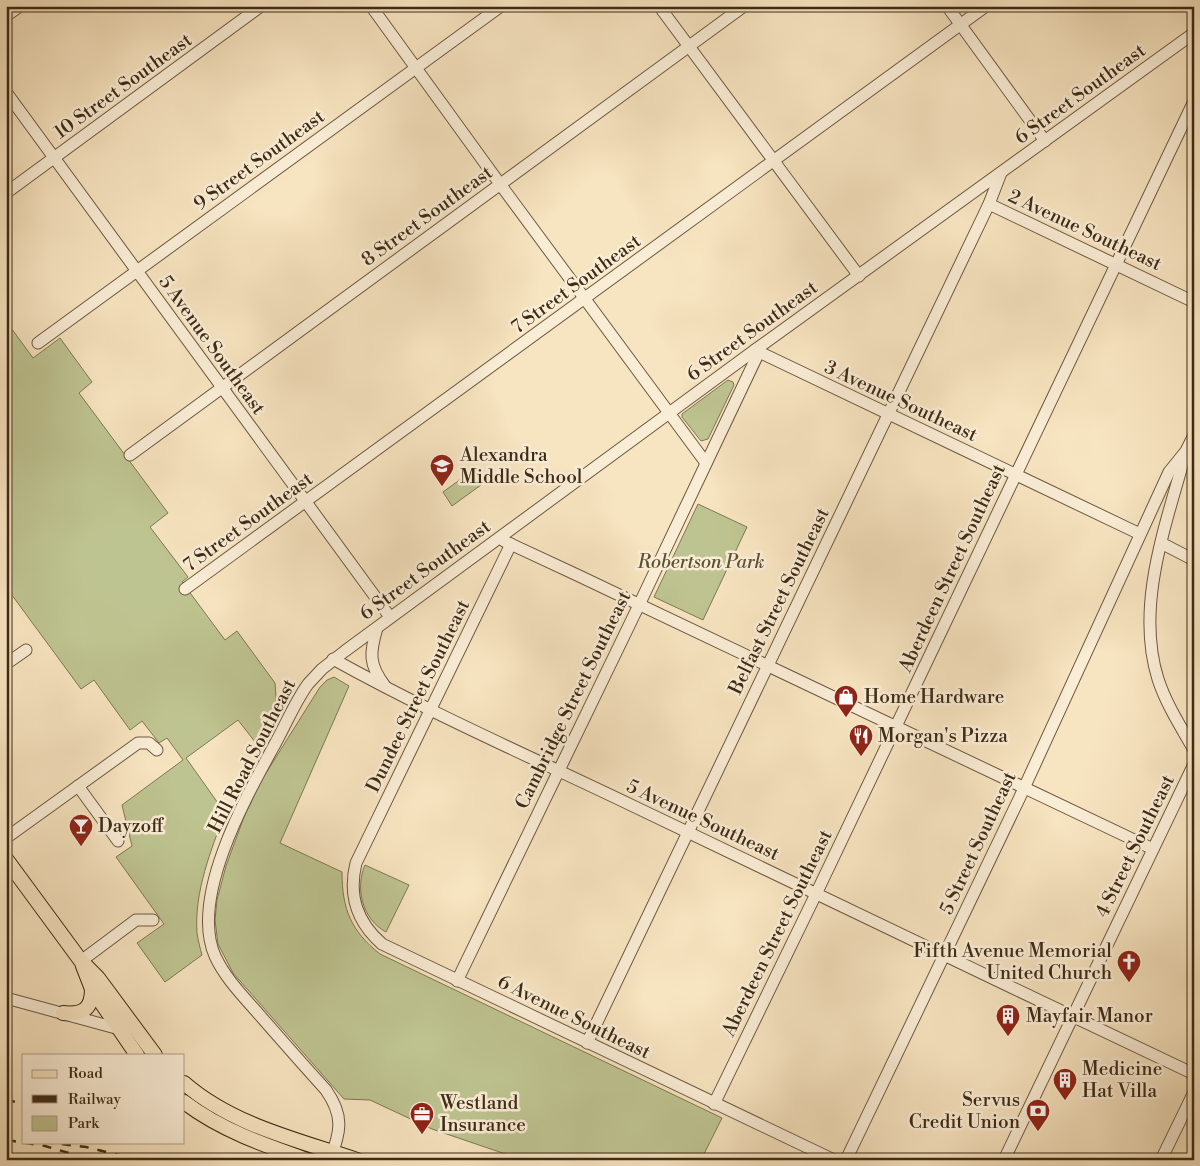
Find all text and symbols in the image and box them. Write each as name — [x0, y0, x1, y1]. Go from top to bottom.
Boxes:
street label: 10 Street Southeast — [49, 28, 197, 144]
street label: 6 Street Southeast — [1010, 38, 1150, 150]
street label: 9 Street Southeast — [189, 104, 329, 216]
street label: 8 Street Southeast — [357, 160, 497, 272]
street label: 2 Avenue Southeast — [1005, 184, 1166, 276]
street label: 7 Street Southeast — [507, 229, 646, 339]
street label: 5 Avenue Southeast — [153, 271, 271, 419]
street label: 6 Street Southeast — [682, 275, 822, 387]
street label: 3 Avenue Southeast — [821, 355, 982, 447]
place label: Alexandra Middle School — [459, 443, 583, 489]
school or university icon: Alexandra Middle School — [429, 453, 455, 487]
street label: Aberdeen Street Southeast — [893, 460, 1011, 677]
street label: 7 Street Southeast — [179, 467, 318, 577]
street label: Belfast Street Southeast — [723, 503, 835, 699]
street label: 6 Street Southeast — [355, 514, 495, 626]
park label: Robertson Park — [637, 550, 764, 574]
street label: Cambridge Street Southeast — [510, 587, 636, 813]
street label: Dundee Street Southeast — [361, 595, 475, 796]
street label: Hill Road Southeast — [203, 675, 301, 837]
shop icon: Home Hardware — [833, 684, 859, 718]
place label: Home Hardware — [864, 685, 1004, 709]
restaurant icon: Morgan's Pizza — [848, 723, 874, 757]
place label: Morgan's Pizza — [878, 724, 1008, 748]
street label: 5 Street Southeast — [934, 767, 1022, 918]
street label: 4 Street Southeast — [1090, 770, 1180, 921]
street label: 5 Avenue Southeast — [623, 774, 784, 866]
bar icon: Dayzoff — [68, 813, 94, 847]
place label: Dayzoff — [98, 814, 164, 838]
street label: Aberdeen Street Southeast — [716, 825, 838, 1041]
place label: Fifth Avenue Memorial United Church — [913, 939, 1112, 985]
church icon: Fifth Avenue Memorial United Church — [1116, 949, 1142, 983]
street label: 6 Avenue Southeast — [494, 970, 655, 1065]
building icon: Mayfair Manor — [995, 1003, 1021, 1037]
place label: Mayfair Manor — [1026, 1004, 1153, 1028]
legend — [22, 1054, 185, 1144]
place label: Medicine Hat Villa — [1082, 1057, 1162, 1103]
text: Road — [68, 1064, 103, 1083]
building icon: Medicine Hat Villa — [1052, 1067, 1078, 1101]
place label: Servus Credit Union — [909, 1088, 1020, 1134]
text: Railway — [68, 1090, 122, 1109]
place label: Westland Insurance — [439, 1091, 526, 1137]
bank icon: Servus Credit Union — [1025, 1098, 1051, 1132]
office icon: Westland Insurance — [409, 1101, 435, 1135]
text: Park — [68, 1114, 100, 1133]

